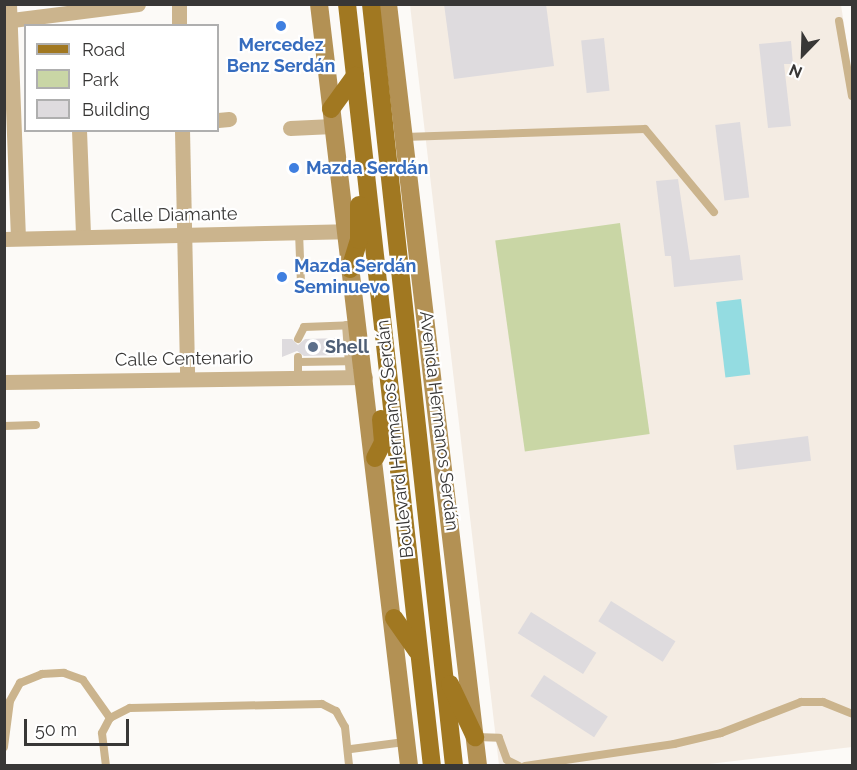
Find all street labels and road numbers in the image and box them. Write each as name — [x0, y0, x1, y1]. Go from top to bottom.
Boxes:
street label: Calle Diamante — [110, 203, 238, 227]
street label: Avenida Hermanos Serdán — [415, 310, 463, 532]
street label: Boulevard Hermanos Serdán — [372, 319, 418, 559]
street label: Calle Centenario — [115, 347, 253, 371]

